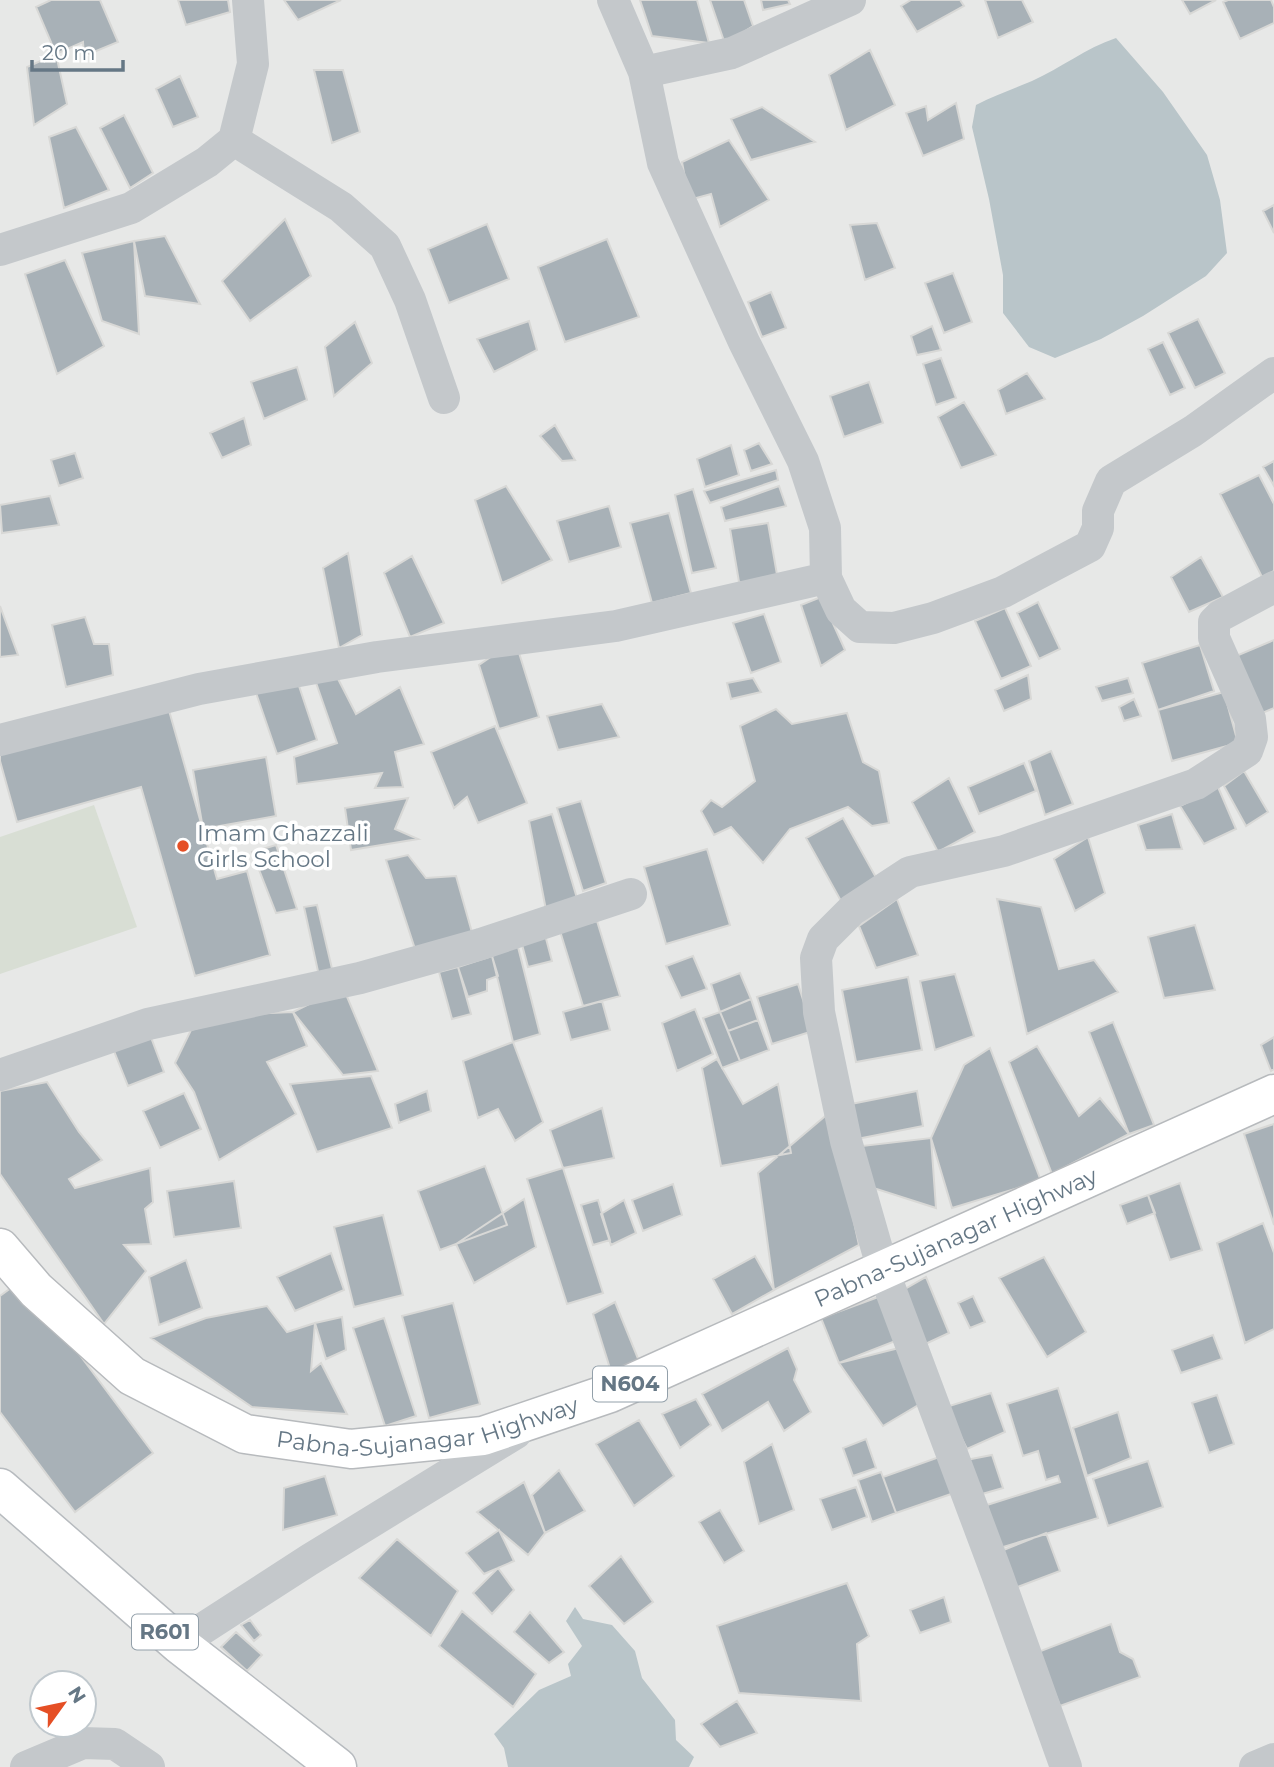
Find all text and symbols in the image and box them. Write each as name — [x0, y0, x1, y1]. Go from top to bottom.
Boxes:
scale bar — [32, 28, 122, 72]
text: 20 m — [42, 40, 96, 65]
place label: Imam Ghazzali Girls School — [197, 819, 369, 873]
marker: Imam Ghazzali Girls School — [175, 838, 191, 854]
street label: Pabna-Sujanagar Highway — [810, 1161, 1102, 1313]
road number: N604 — [593, 1366, 667, 1402]
street label: Pabna-Sujanagar Highway — [275, 1391, 583, 1463]
road number: R601 — [132, 1614, 198, 1650]
north arrow — [28, 1669, 98, 1739]
text: N — [63, 1682, 91, 1708]

